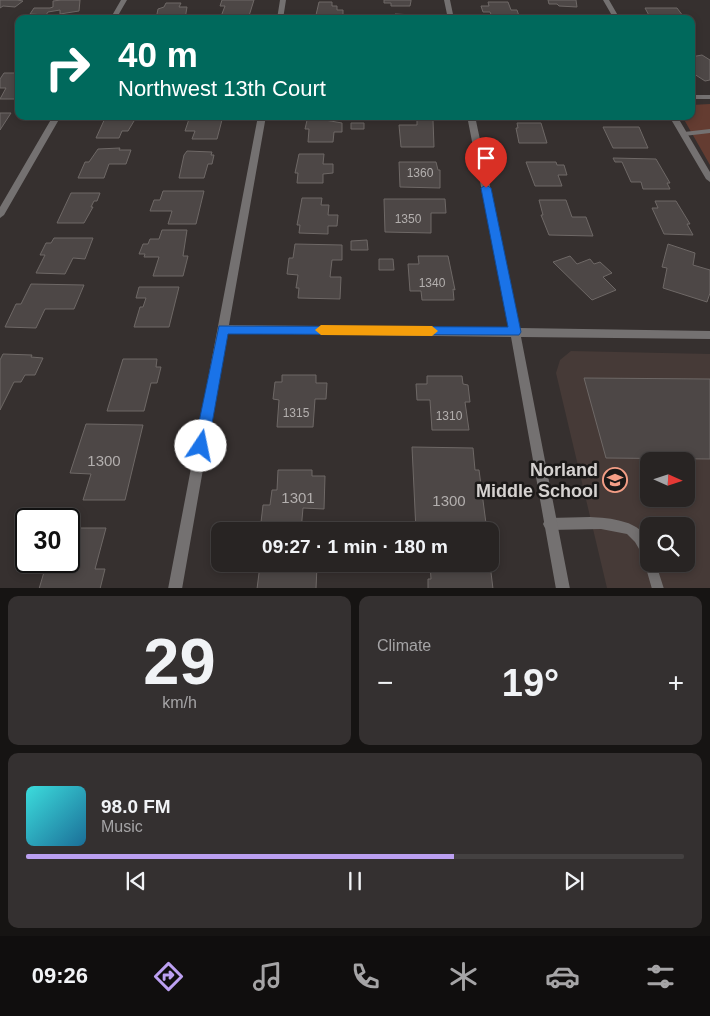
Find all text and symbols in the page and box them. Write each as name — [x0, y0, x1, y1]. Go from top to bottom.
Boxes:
icon: right — [35, 35, 100, 100]
text: 40 m — [118, 35, 198, 74]
text: Northwest 13th Court — [118, 76, 326, 101]
pin — [465, 137, 507, 188]
icon: arrive — [472, 144, 500, 172]
house number: 1360 — [407, 166, 434, 180]
house number: 1350 — [395, 212, 422, 226]
house number: 1340 — [419, 276, 446, 290]
house number: 1315 — [283, 406, 310, 420]
house number: 1310 — [436, 409, 463, 423]
position arrow — [174, 419, 226, 471]
house number: 1300 — [87, 452, 121, 469]
north arrow — [640, 452, 695, 508]
map controls — [640, 452, 695, 572]
place label: Norland Middle School — [476, 460, 598, 501]
school or university icon: Norland Middle School — [602, 467, 628, 493]
house number: 1301 — [281, 489, 315, 506]
house number: 1300 — [432, 492, 466, 509]
speed limit sign: 30 — [15, 508, 80, 573]
button: search — [640, 517, 695, 572]
text: 09:27 · 1 min · 180 m — [262, 536, 448, 557]
text: 29 — [143, 625, 216, 698]
text: Climate — [377, 637, 431, 654]
text: 19° — [502, 662, 559, 704]
text: − — [377, 667, 393, 698]
text: + — [668, 667, 684, 698]
text: km/h — [162, 694, 197, 711]
text: 98.0 FM — [101, 796, 171, 817]
text: Music — [101, 818, 143, 835]
icon: previous — [122, 867, 150, 895]
icon: pause — [341, 867, 369, 895]
icon: next — [560, 867, 588, 895]
icon: directions — [151, 959, 186, 994]
icon: music — [250, 959, 285, 994]
icon: phone — [348, 959, 383, 994]
icon: climate — [446, 959, 481, 994]
icon: car — [545, 959, 580, 994]
icon: filters — [643, 959, 678, 994]
text: 09:26 — [32, 963, 88, 988]

